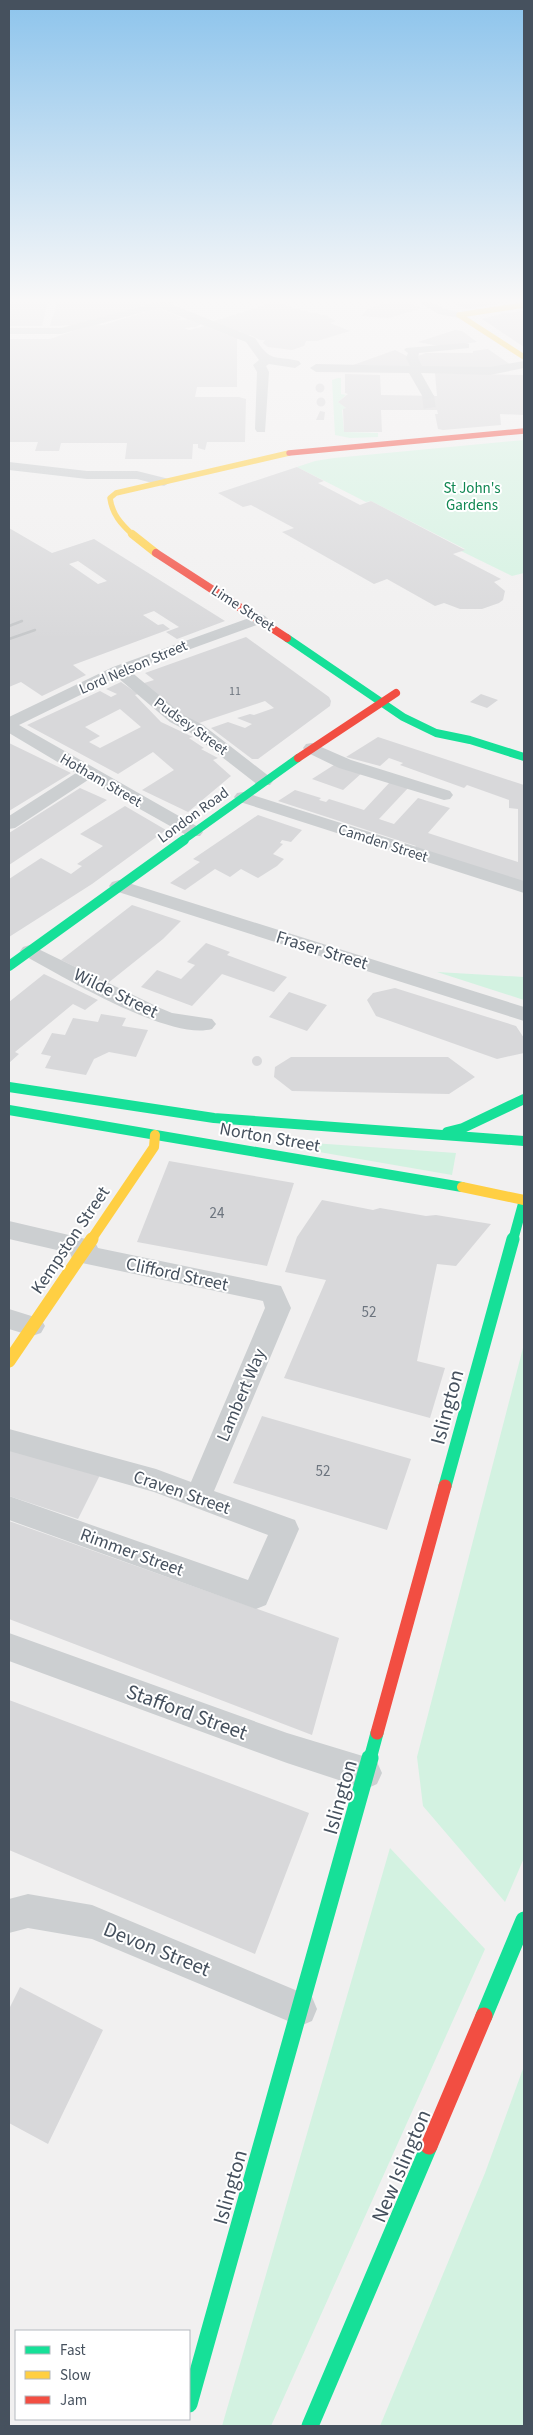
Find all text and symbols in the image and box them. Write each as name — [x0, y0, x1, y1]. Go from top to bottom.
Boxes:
park label: St John's Gardens — [443, 478, 501, 516]
street label: Lime Street — [207, 580, 278, 637]
street label: Lord Nelson Street — [76, 635, 191, 700]
house number: 11 — [229, 683, 241, 700]
street label: Pudsey Street — [150, 693, 232, 760]
street label: Hotham Street — [56, 748, 146, 812]
street label: London Road — [153, 782, 233, 848]
street label: Camden Street — [335, 819, 430, 868]
street label: Fraser Street — [273, 925, 371, 976]
street label: Wilde Street — [70, 962, 162, 1025]
street label: Norton Street — [218, 1116, 322, 1159]
street label: Kempston Street — [25, 1181, 116, 1299]
house number: 24 — [210, 1203, 225, 1224]
street label: Clifford Street — [123, 1251, 230, 1298]
house number: 52 — [362, 1302, 376, 1323]
street label: Lambert Way — [211, 1344, 273, 1446]
street label: Islington — [423, 1366, 471, 1448]
house number: 52 — [316, 1461, 330, 1482]
street label: Craven Street — [130, 1464, 234, 1521]
street label: Rimmer Street — [77, 1522, 187, 1583]
street label: Stafford Street — [122, 1676, 252, 1748]
street label: Islington — [315, 1756, 365, 1838]
street label: Devon Street — [99, 1914, 215, 1984]
street label: New Islington — [364, 2105, 438, 2227]
street label: Islington — [205, 2146, 255, 2228]
legend — [15, 2330, 190, 2420]
text: Fast — [60, 2340, 86, 2361]
text: Slow — [60, 2365, 91, 2386]
text: Jam — [60, 2390, 87, 2411]

